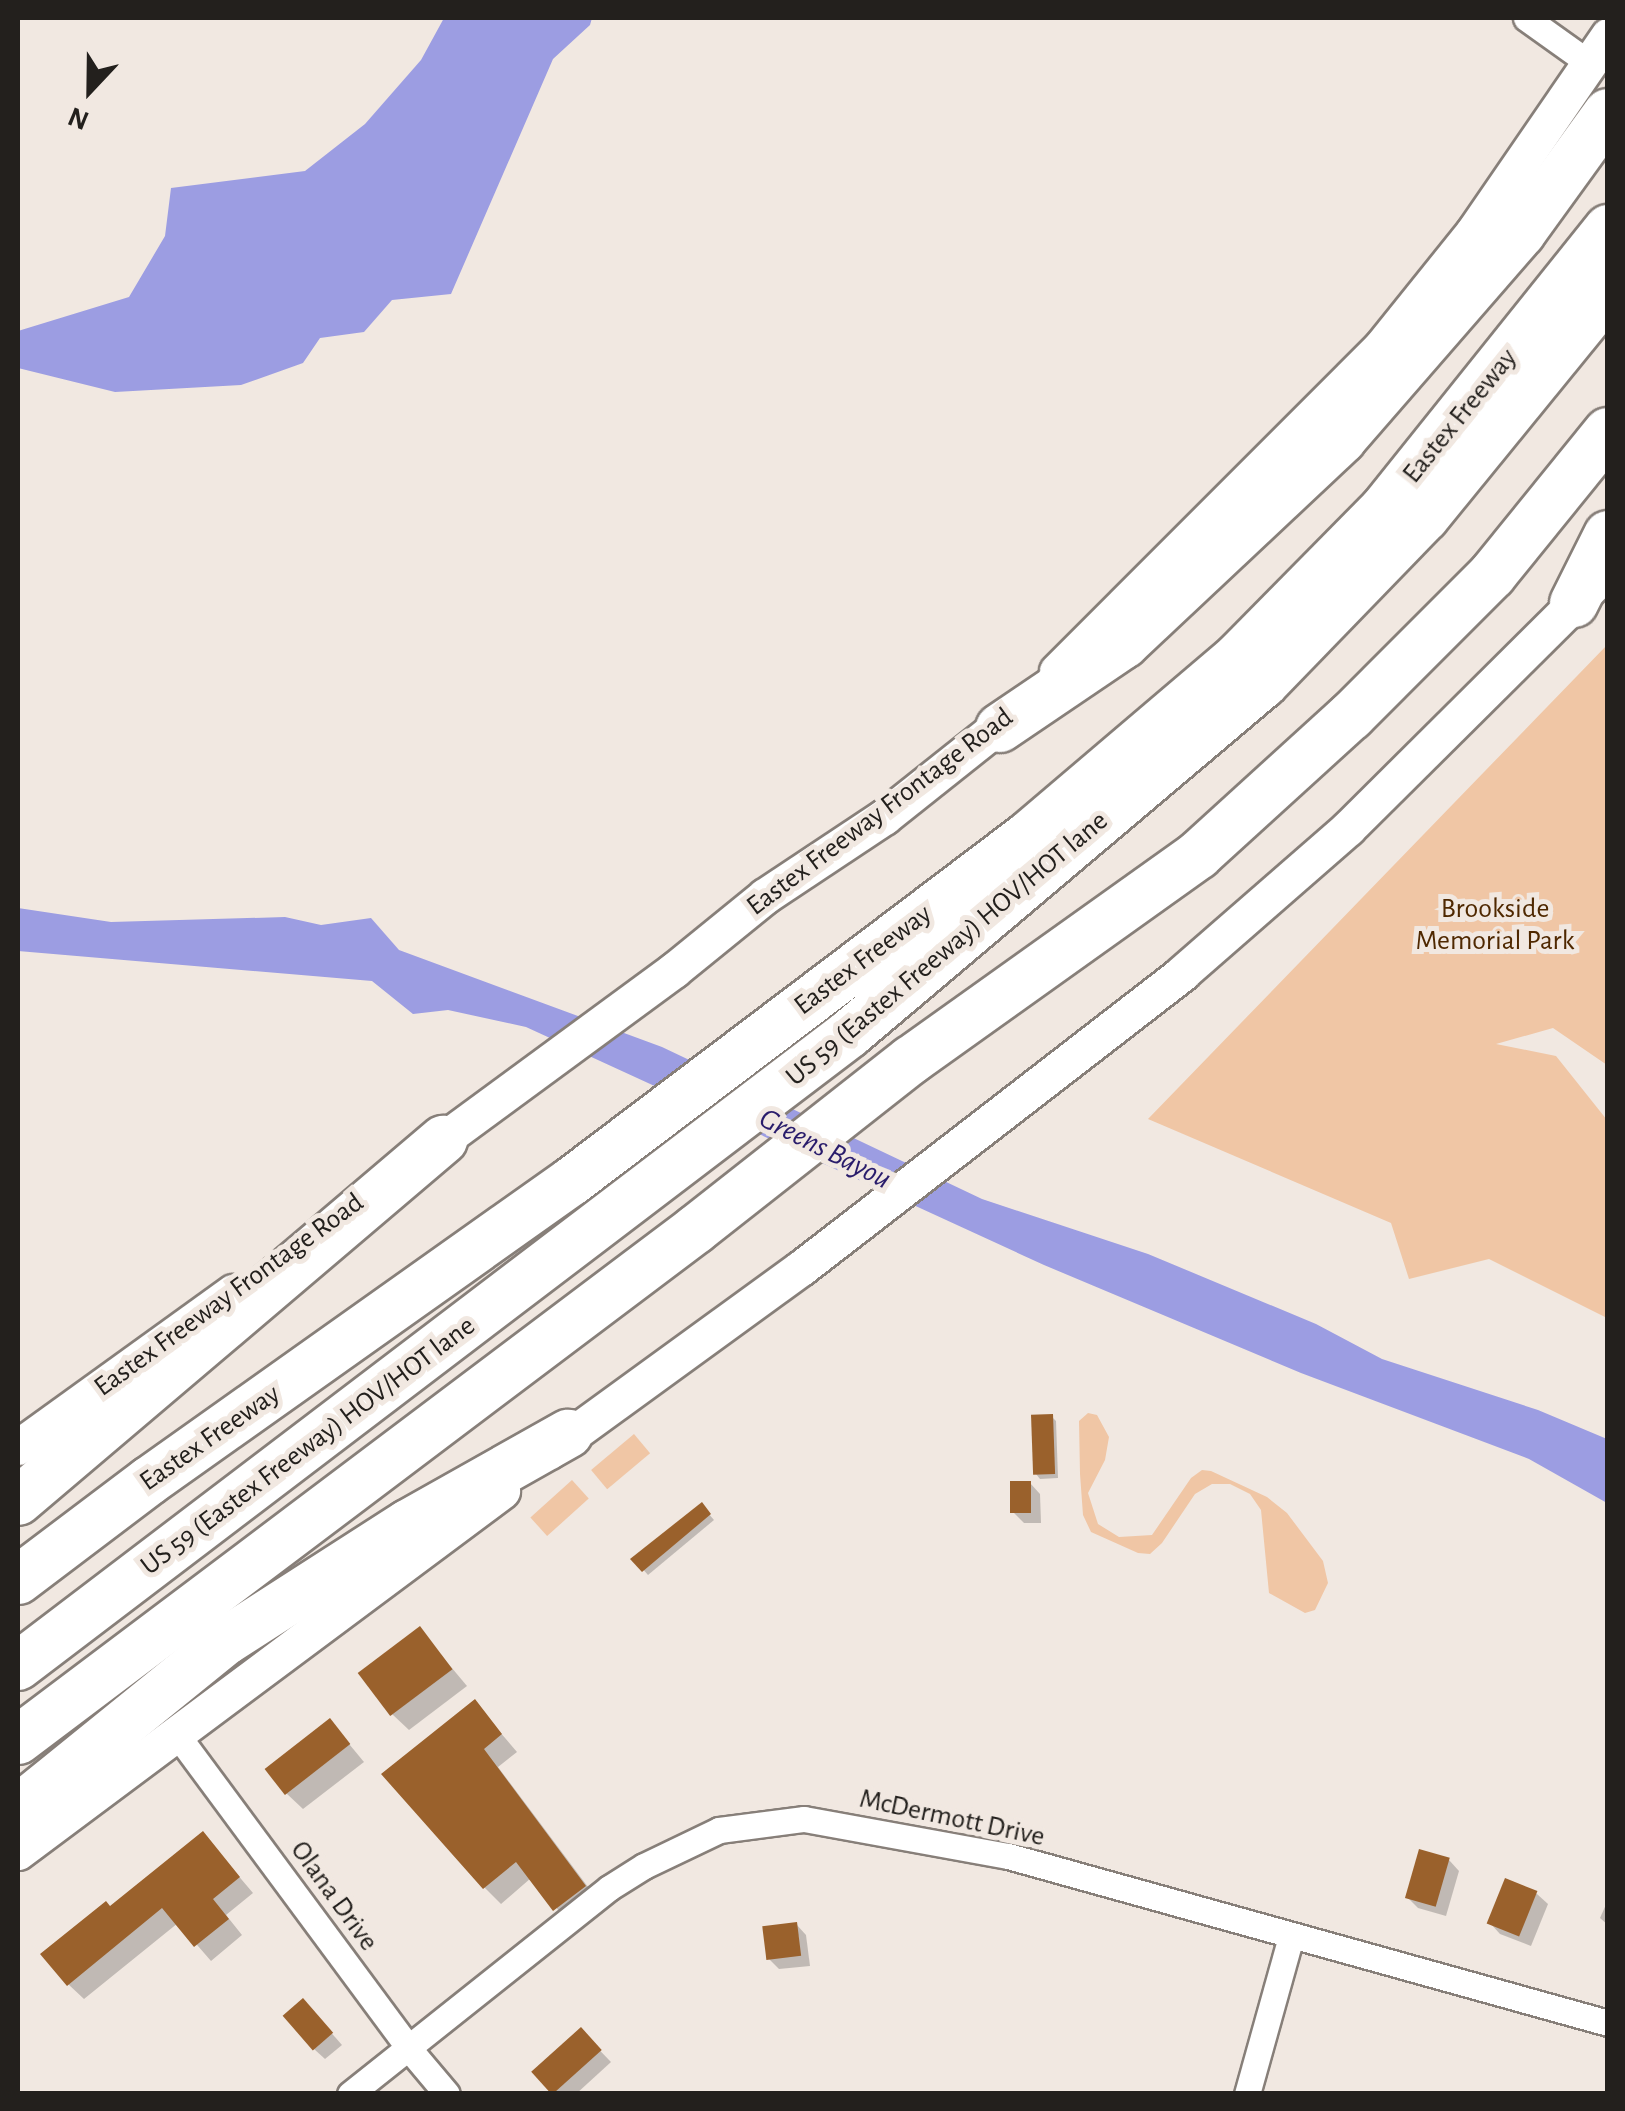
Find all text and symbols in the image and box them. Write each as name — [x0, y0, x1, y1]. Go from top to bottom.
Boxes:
north arrow — [40, 40, 140, 140]
text: N — [64, 101, 93, 134]
street label: Eastex Freeway — [1396, 342, 1524, 490]
street label: Eastex Freeway Frontage Road — [740, 701, 1020, 923]
street label: US 59 (Eastex Freeway) HOV/HOT lane — [779, 804, 1115, 1094]
park label: Brookside Memorial Park — [1416, 892, 1574, 958]
street label: Eastex Freeway — [788, 897, 938, 1023]
water label: Greens Bayou — [753, 1100, 897, 1198]
street label: Eastex Freeway Frontage Road — [88, 1186, 370, 1404]
street label: US 59 (Eastex Freeway) HOV/HOT lane — [134, 1309, 482, 1583]
street label: Eastex Freeway — [133, 1377, 287, 1499]
street label: McDermott Drive — [856, 1782, 1048, 1854]
street label: Olana Drive — [283, 1835, 385, 1957]

